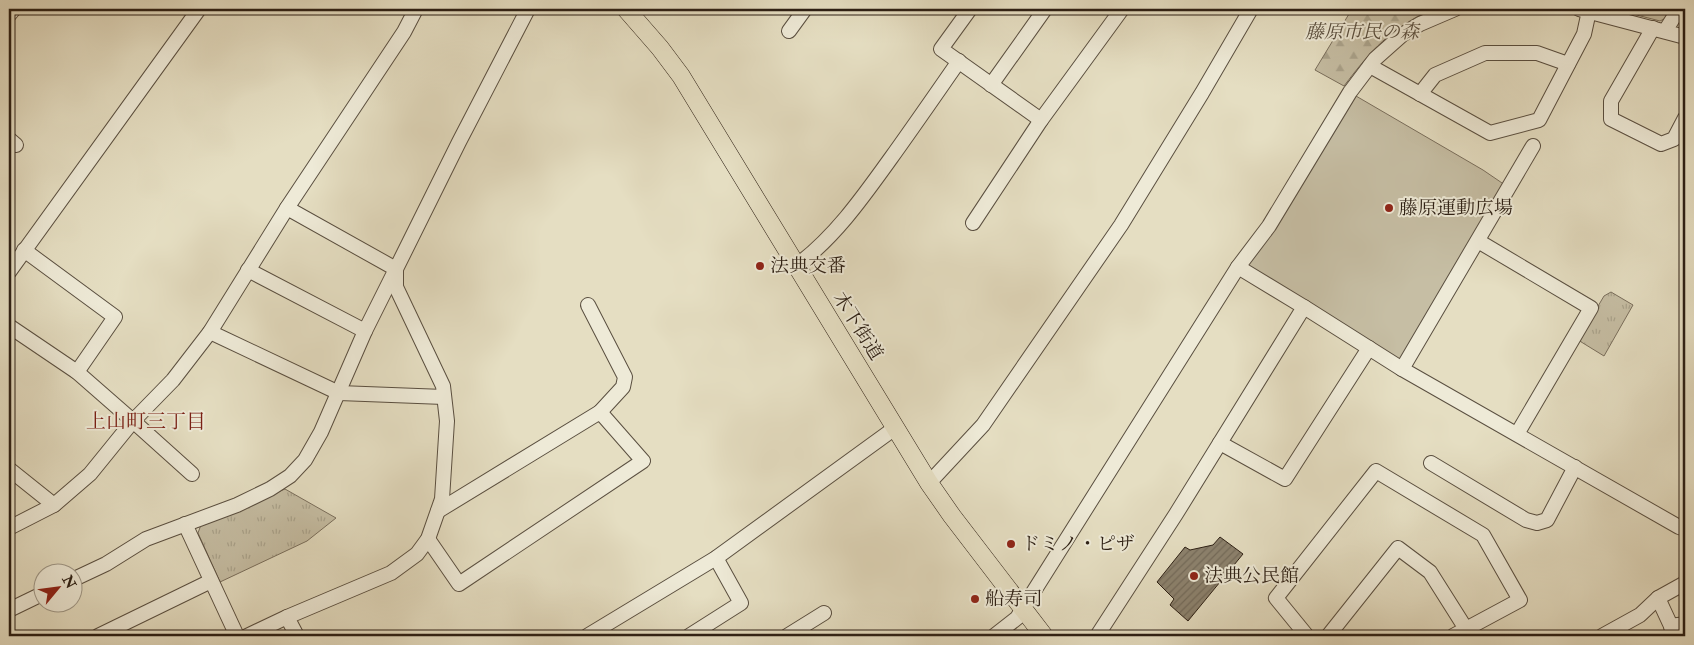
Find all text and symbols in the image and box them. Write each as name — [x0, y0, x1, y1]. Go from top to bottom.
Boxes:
park label: 藤原市民の森 — [1305, 20, 1421, 44]
place label: 藤原運動広場 — [1399, 196, 1513, 220]
marker: 藤原運動広場 — [1383, 202, 1395, 214]
place label: 法典交番 — [770, 254, 846, 278]
marker: 法典交番 — [754, 260, 766, 272]
street label: 木下街道 — [828, 287, 888, 365]
district label: 上山町三丁目 — [86, 409, 206, 434]
place label: ドミノ・ピザ — [1021, 532, 1135, 556]
marker: ドミノ・ピザ — [1005, 538, 1017, 550]
north arrow — [32, 562, 82, 612]
place label: 法典公民館 — [1204, 564, 1299, 588]
marker: 法典公民館 — [1188, 570, 1200, 582]
text: N — [58, 571, 80, 592]
place label: 船寿司 — [985, 587, 1042, 611]
marker: 船寿司 — [969, 593, 981, 605]

